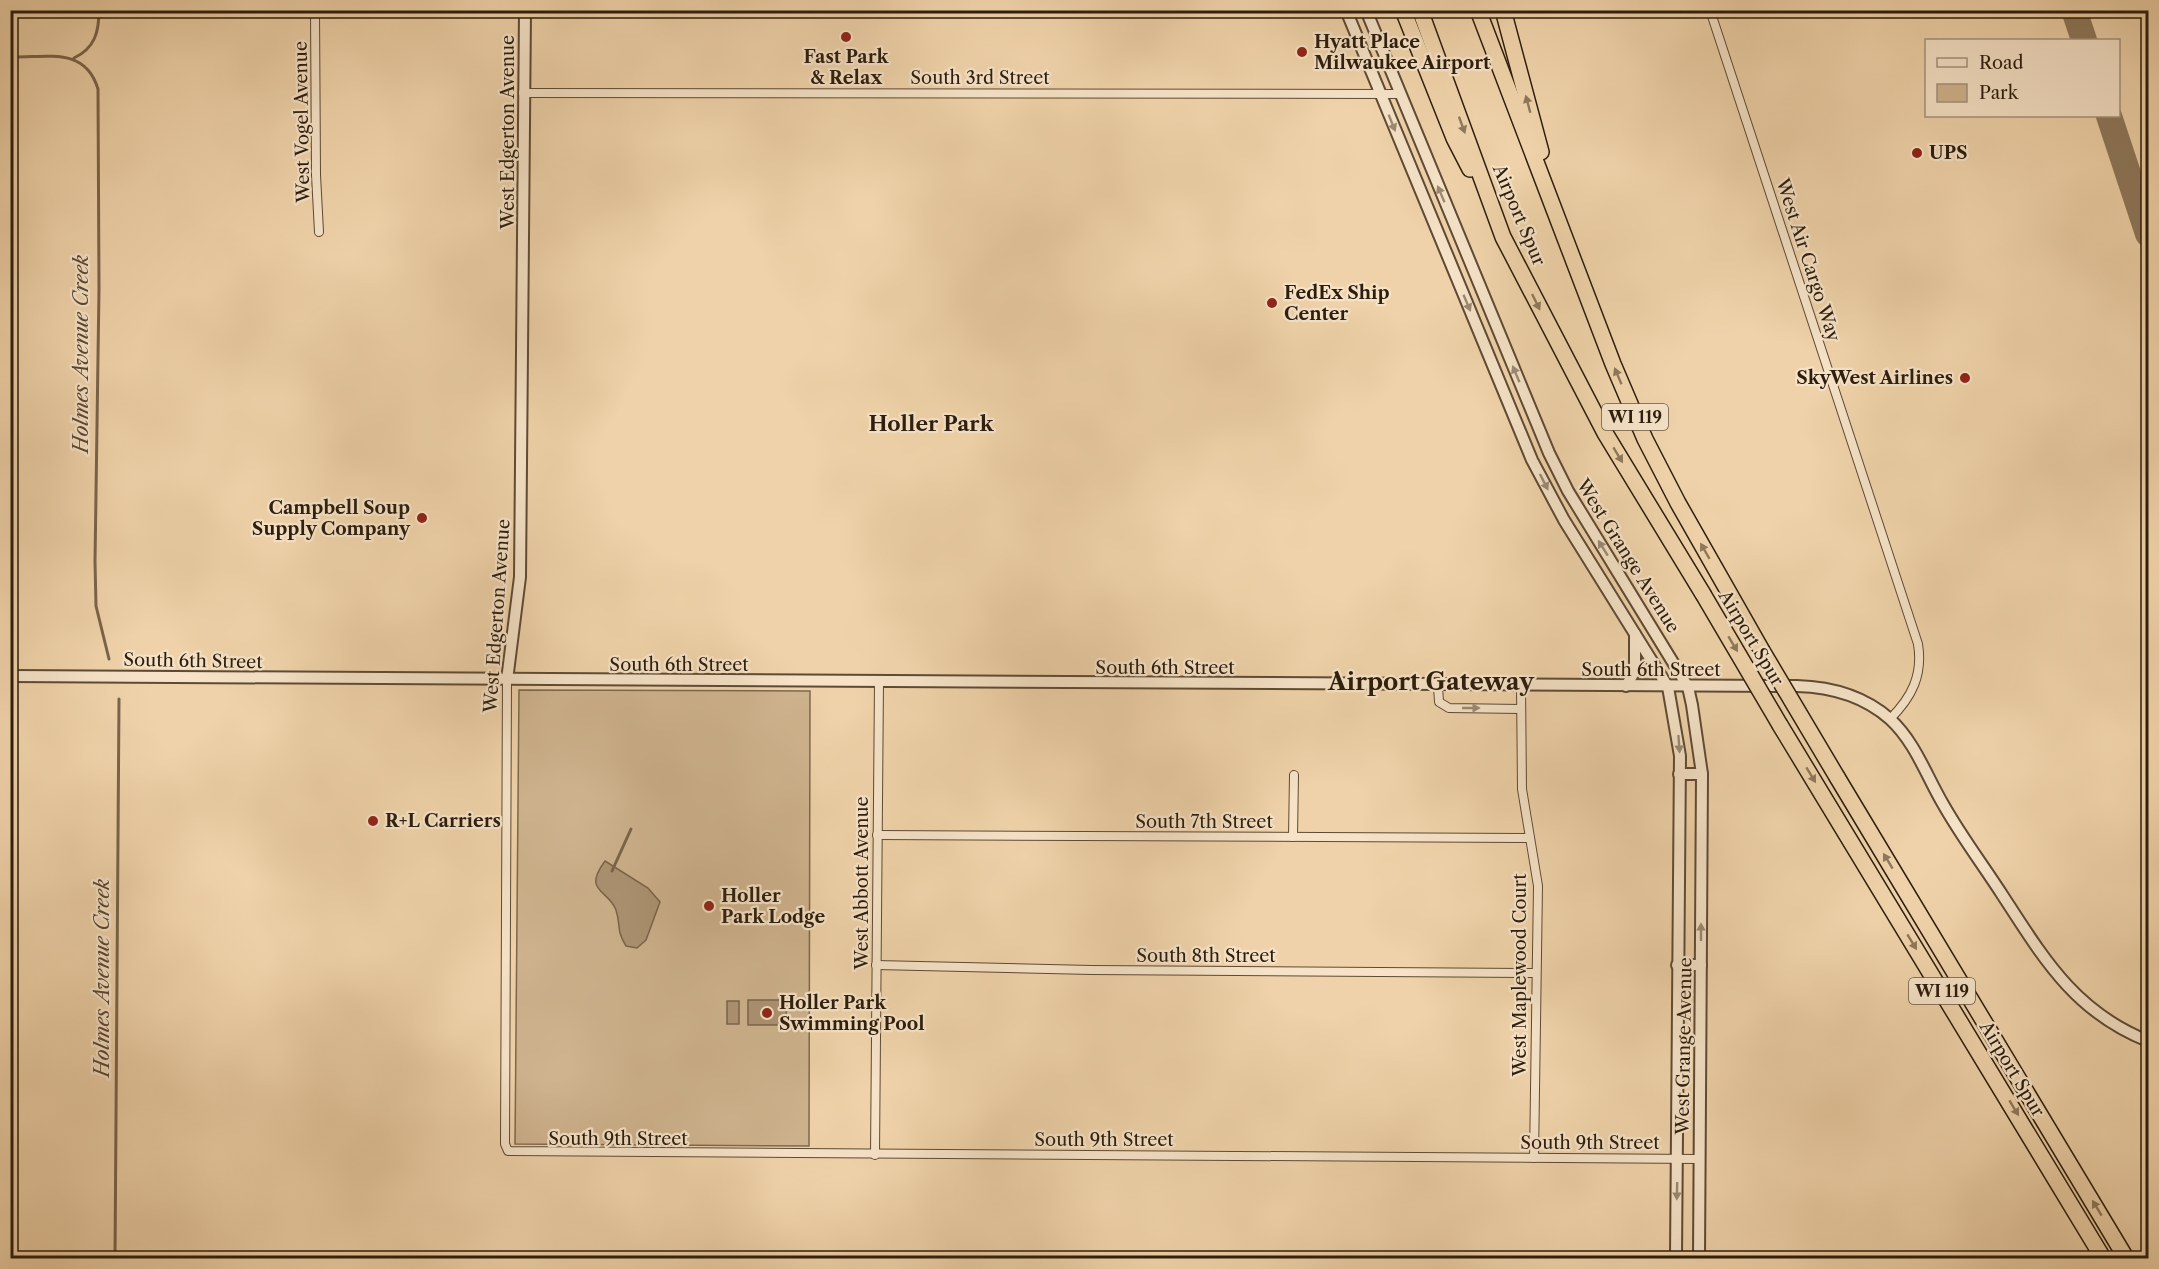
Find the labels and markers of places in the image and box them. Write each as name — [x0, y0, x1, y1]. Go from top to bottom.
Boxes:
marker: Fast Park & Relax — [839, 30, 853, 44]
place label: Hyatt Place Milwaukee Airport — [1314, 31, 1491, 74]
marker: Hyatt Place Milwaukee Airport — [1295, 45, 1309, 59]
place label: Fast Park & Relax — [804, 46, 890, 89]
place label: UPS — [1929, 142, 1968, 164]
marker: UPS — [1910, 146, 1924, 160]
place label: FedEx Ship Center — [1284, 282, 1390, 325]
marker: FedEx Ship Center — [1265, 296, 1279, 310]
place label: SkyWest Airlines — [1796, 367, 1953, 389]
marker: SkyWest Airlines — [1958, 371, 1972, 385]
place label: Campbell Soup Supply Company — [252, 497, 411, 540]
marker: Campbell Soup Supply Company — [415, 511, 429, 525]
place label: R+L Carriers — [385, 810, 501, 832]
marker: R+L Carriers — [366, 814, 380, 828]
place label: Holler Park Lodge — [721, 885, 825, 928]
marker: Holler Park Lodge — [702, 899, 716, 913]
place label: Holler Park Swimming Pool — [779, 992, 925, 1035]
marker: Holler Park Swimming Pool — [760, 1006, 774, 1020]

